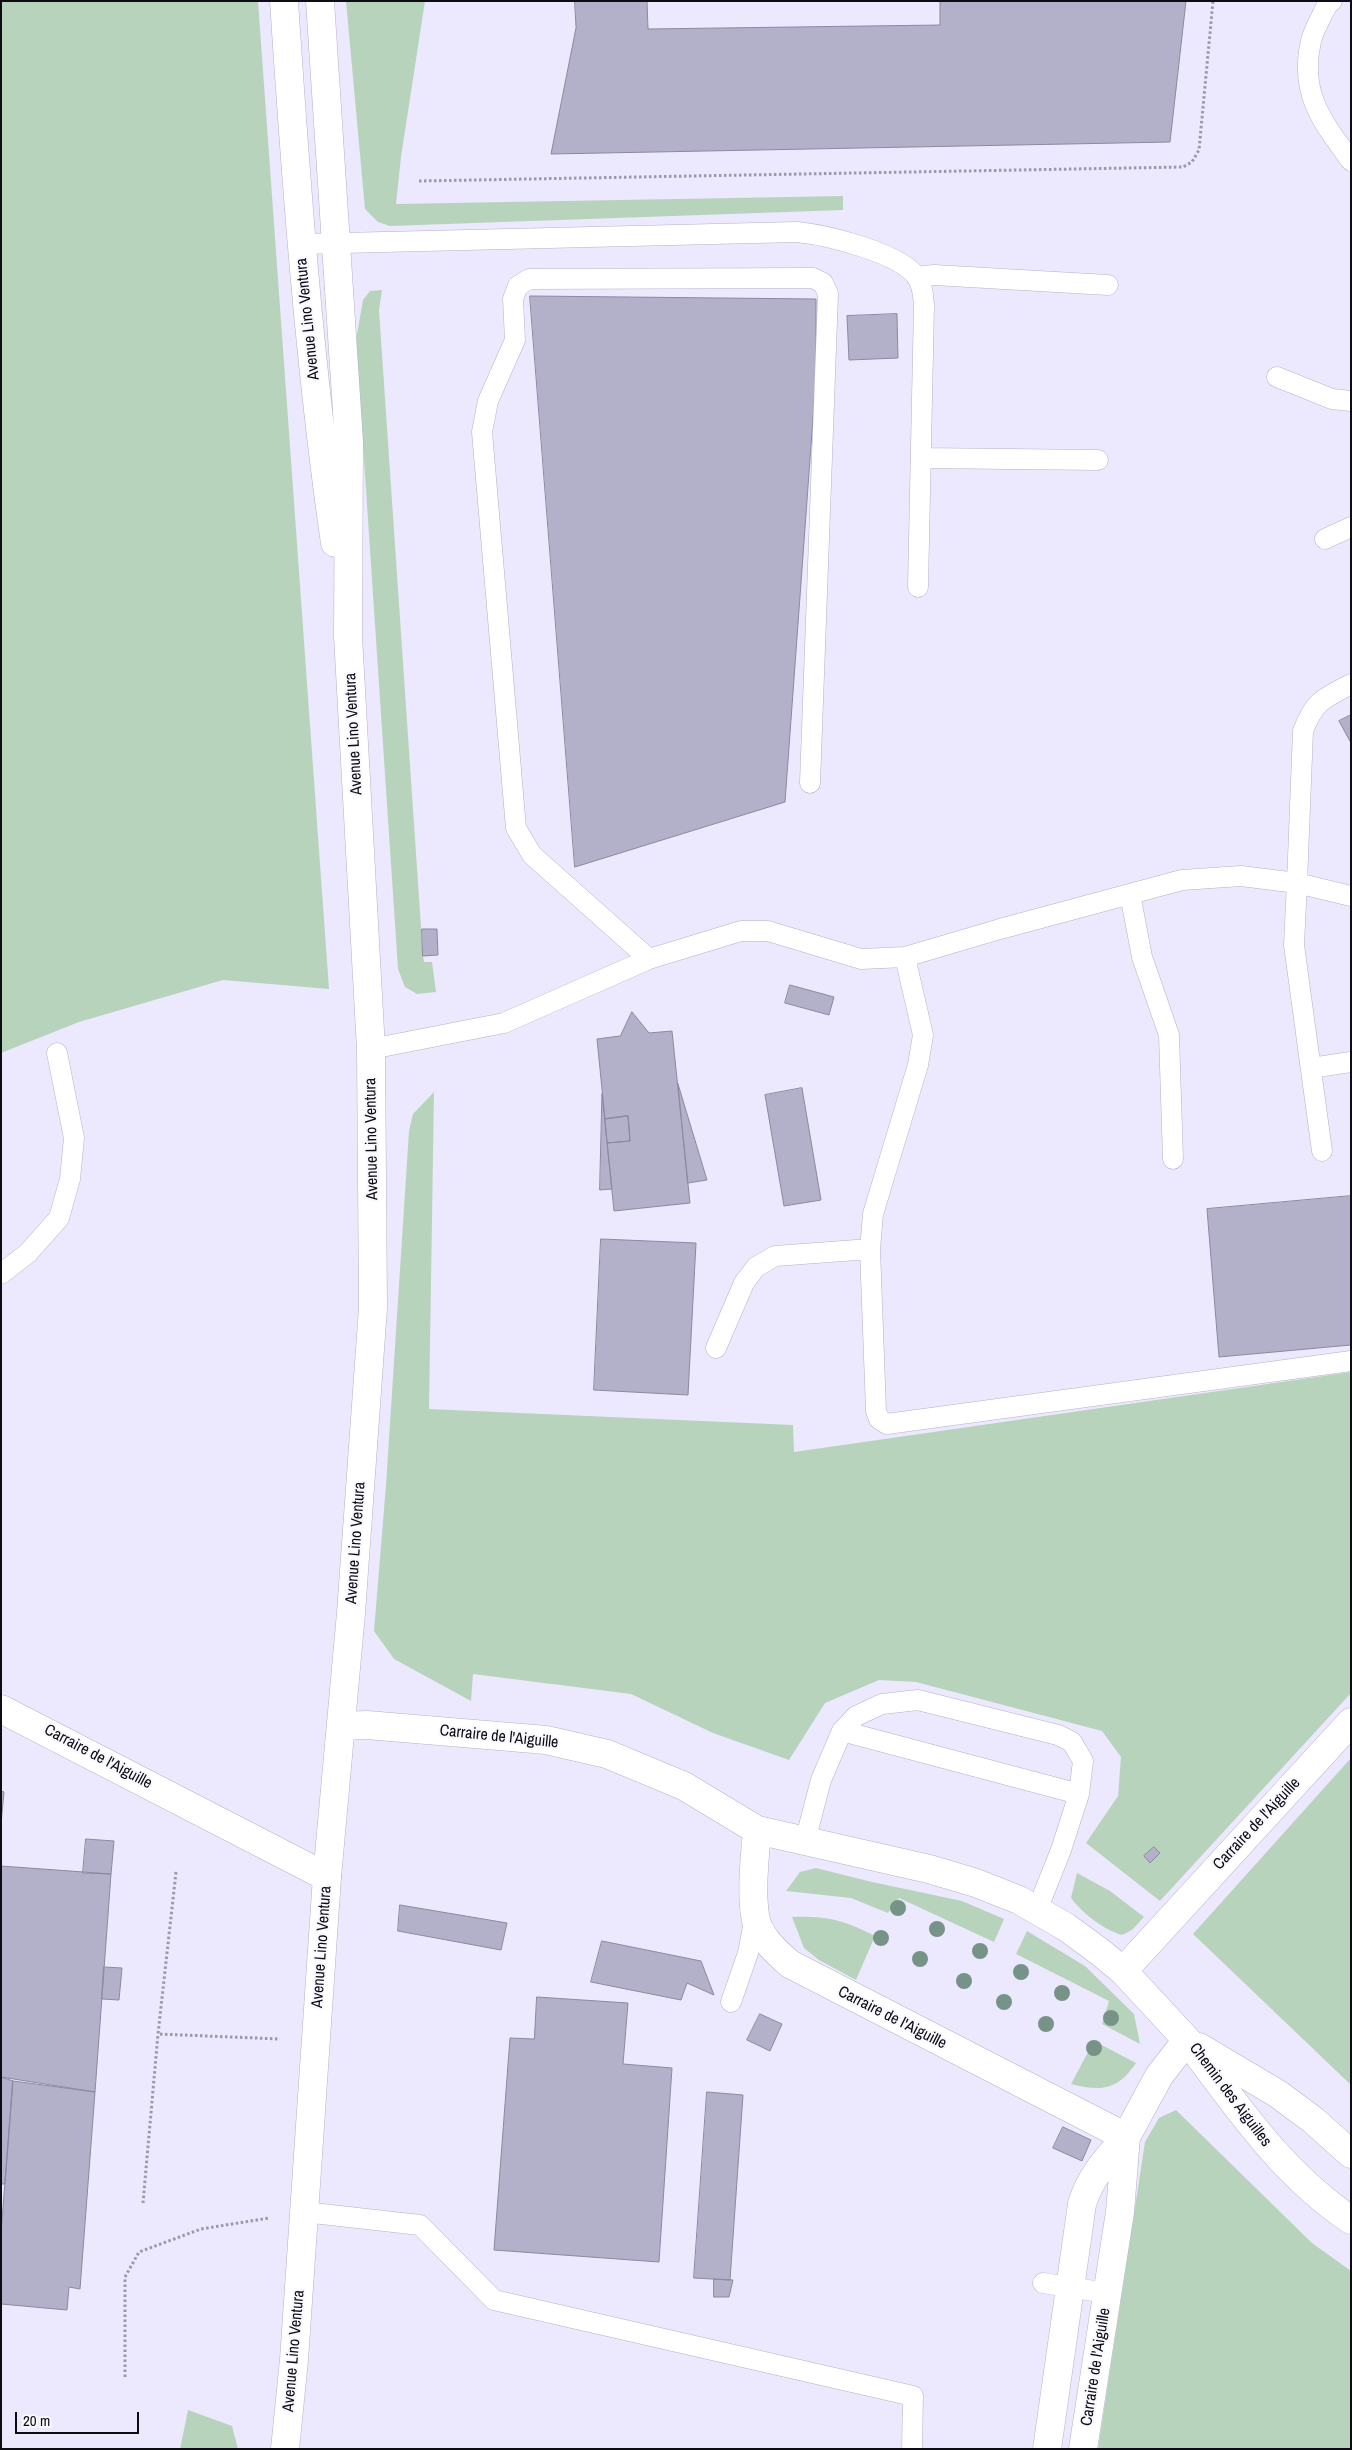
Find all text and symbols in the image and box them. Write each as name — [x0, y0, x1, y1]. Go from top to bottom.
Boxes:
street label: Avenue Lino Ventura — [292, 257, 324, 381]
street label: Avenue Lino Ventura — [341, 672, 367, 796]
street label: Avenue Lino Ventura — [361, 1078, 383, 1200]
street label: Avenue Lino Ventura — [342, 1481, 370, 1605]
street label: Carraire de l'Aiguille — [41, 1721, 155, 1793]
street label: Carraire de l'Aiguille — [439, 1721, 559, 1753]
street label: Carraire de l'Aiguille — [1209, 1774, 1305, 1874]
street label: Avenue Lino Ventura — [308, 1885, 336, 2009]
street label: Carraire de l'Aiguille — [835, 1982, 949, 2054]
street label: Chemin des Aiguilles — [1185, 2039, 1275, 2151]
street label: Avenue Lino Ventura — [279, 2289, 309, 2413]
street label: Carraire de l'Aiguille — [1077, 2307, 1115, 2427]
scale bar — [18, 2402, 141, 2434]
text: 20 m — [23, 2410, 50, 2431]

